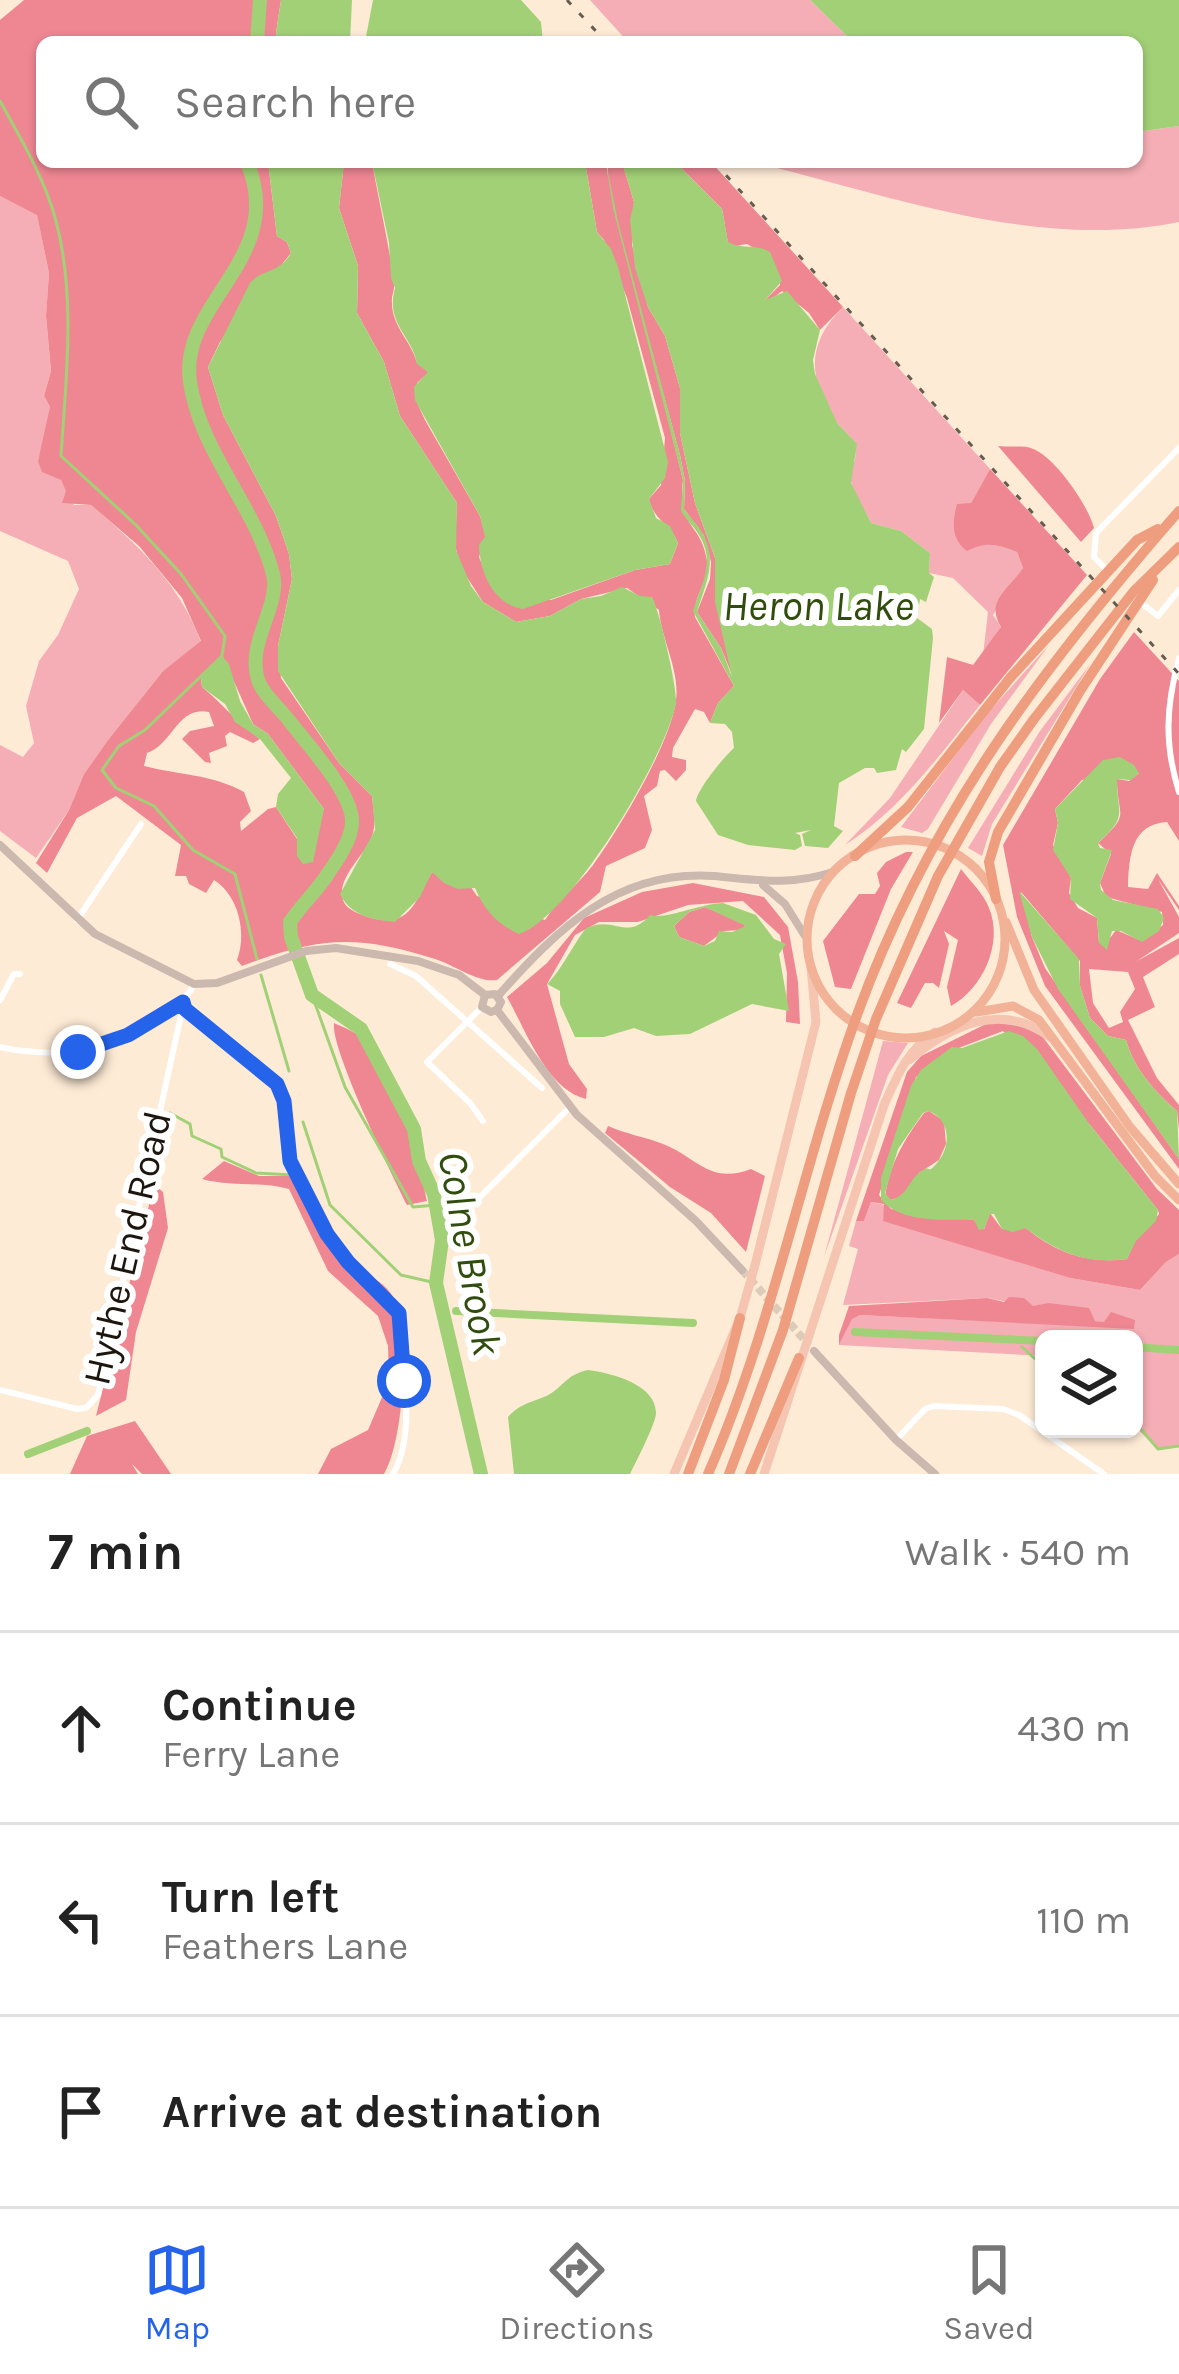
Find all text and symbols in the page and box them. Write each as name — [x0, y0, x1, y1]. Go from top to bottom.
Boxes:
search box — [36, 36, 1143, 168]
icon: search — [78, 69, 144, 135]
text: Search here — [174, 76, 416, 128]
water label: Heron Lake — [722, 581, 914, 631]
route end — [51, 1025, 105, 1079]
street label: Hythe End Road — [73, 1107, 181, 1389]
water label: Colne Brook — [427, 1147, 513, 1359]
map controls — [1035, 1330, 1143, 1438]
button: layers — [1035, 1330, 1143, 1438]
route start — [377, 1354, 431, 1408]
text: 7 min — [48, 1522, 183, 1582]
text: Walk · 540 m — [905, 1529, 1131, 1575]
text: Continue — [162, 1679, 357, 1731]
icon: ahead — [48, 1695, 114, 1761]
text: 430 m — [1017, 1705, 1131, 1751]
text: Ferry Lane — [162, 1731, 340, 1777]
text: Turn left — [162, 1871, 339, 1923]
icon: left — [48, 1887, 114, 1953]
text: 110 m — [1036, 1897, 1131, 1943]
text: Feathers Lane — [162, 1923, 408, 1969]
icon: arrive — [48, 2079, 114, 2145]
text: Arrive at destination — [162, 2086, 602, 2138]
tab: Map — [144, 2237, 210, 2347]
tab: Directions — [499, 2237, 654, 2347]
tab: Saved — [943, 2237, 1035, 2347]

